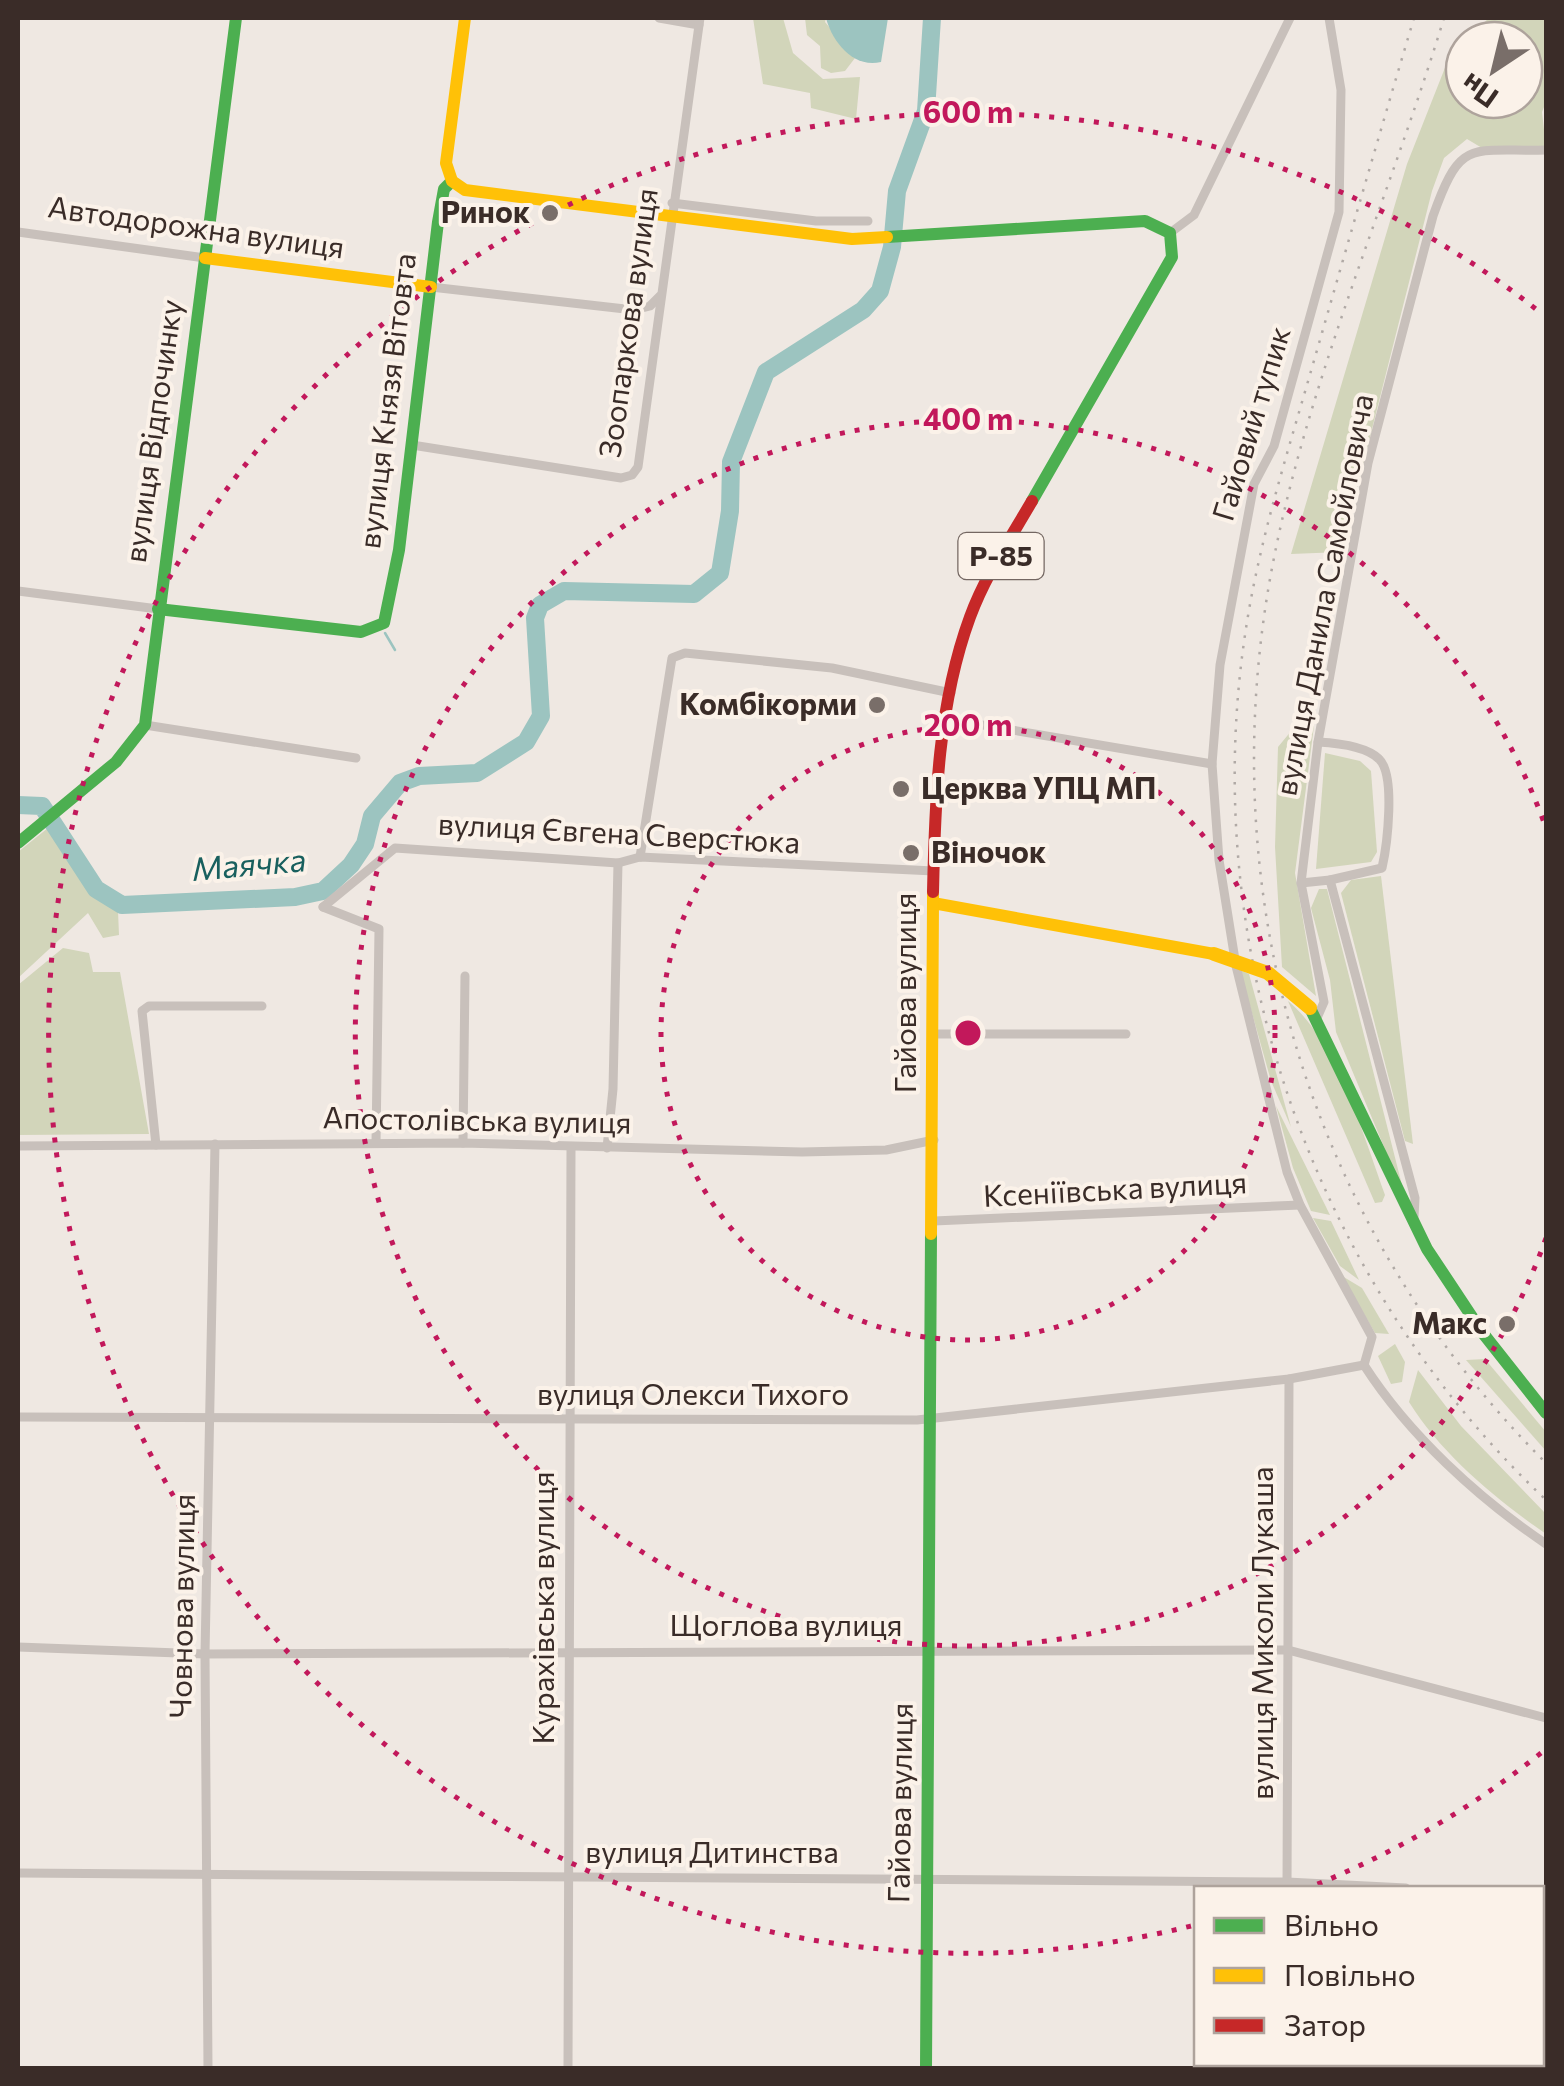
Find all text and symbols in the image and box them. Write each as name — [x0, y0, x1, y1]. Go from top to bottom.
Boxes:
north arrow — [1444, 20, 1544, 120]
text: Пн — [1454, 67, 1504, 116]
text: 600 m — [923, 92, 1013, 129]
street label: Зоопаркова вулиця — [589, 185, 664, 460]
street label: Автодорожна вулиця — [46, 186, 347, 265]
place label: Ринок — [441, 192, 530, 229]
marker: Ринок — [539, 202, 561, 224]
street label: вулиця Князя Вітовта — [349, 251, 422, 551]
street label: вулиця Відпочинку — [115, 297, 188, 565]
street label: Гайовий тупик — [1203, 322, 1297, 525]
street label: вулиця Данила Самойловича — [1265, 391, 1380, 798]
text: 400 m — [923, 399, 1013, 436]
road number: Р-85 — [958, 533, 1044, 579]
place label: Комбікорми — [679, 684, 857, 721]
marker: Комбікорми — [866, 694, 888, 716]
text: 200 m — [924, 705, 1012, 742]
place label: Церква УПЦ МП — [921, 768, 1156, 805]
marker: Церква УПЦ МП — [890, 778, 912, 800]
street label: вулиця Євгена Сверстюка — [437, 804, 801, 859]
place label: Віночок — [931, 832, 1046, 869]
water label: Маячка — [190, 838, 308, 888]
marker: Віночок — [900, 842, 922, 864]
street label: Гайова вулиця — [885, 893, 922, 1093]
centre of rings — [950, 1015, 986, 1051]
street label: Апостолівська вулиця — [322, 1097, 632, 1140]
street label: Ксеніївська вулиця — [982, 1162, 1248, 1213]
place label: Макс — [1412, 1303, 1487, 1340]
marker: Макс — [1496, 1313, 1518, 1335]
street label: вулиця Олекси Тихого — [537, 1374, 849, 1411]
street label: вулиця Миколи Лукаша — [1242, 1466, 1279, 1800]
street label: Курахівська вулиця — [523, 1471, 560, 1745]
street label: Човнова вулиця — [160, 1493, 201, 1718]
street label: Щоглова вулиця — [669, 1605, 903, 1642]
street label: Гайова вулиця — [878, 1702, 919, 1903]
street label: вулиця Дитинства — [585, 1832, 839, 1869]
legend — [1194, 1886, 1544, 2066]
text: Вільно — [1284, 1905, 1379, 1942]
text: Повільно — [1284, 1955, 1416, 1992]
text: Затор — [1284, 2005, 1366, 2042]

